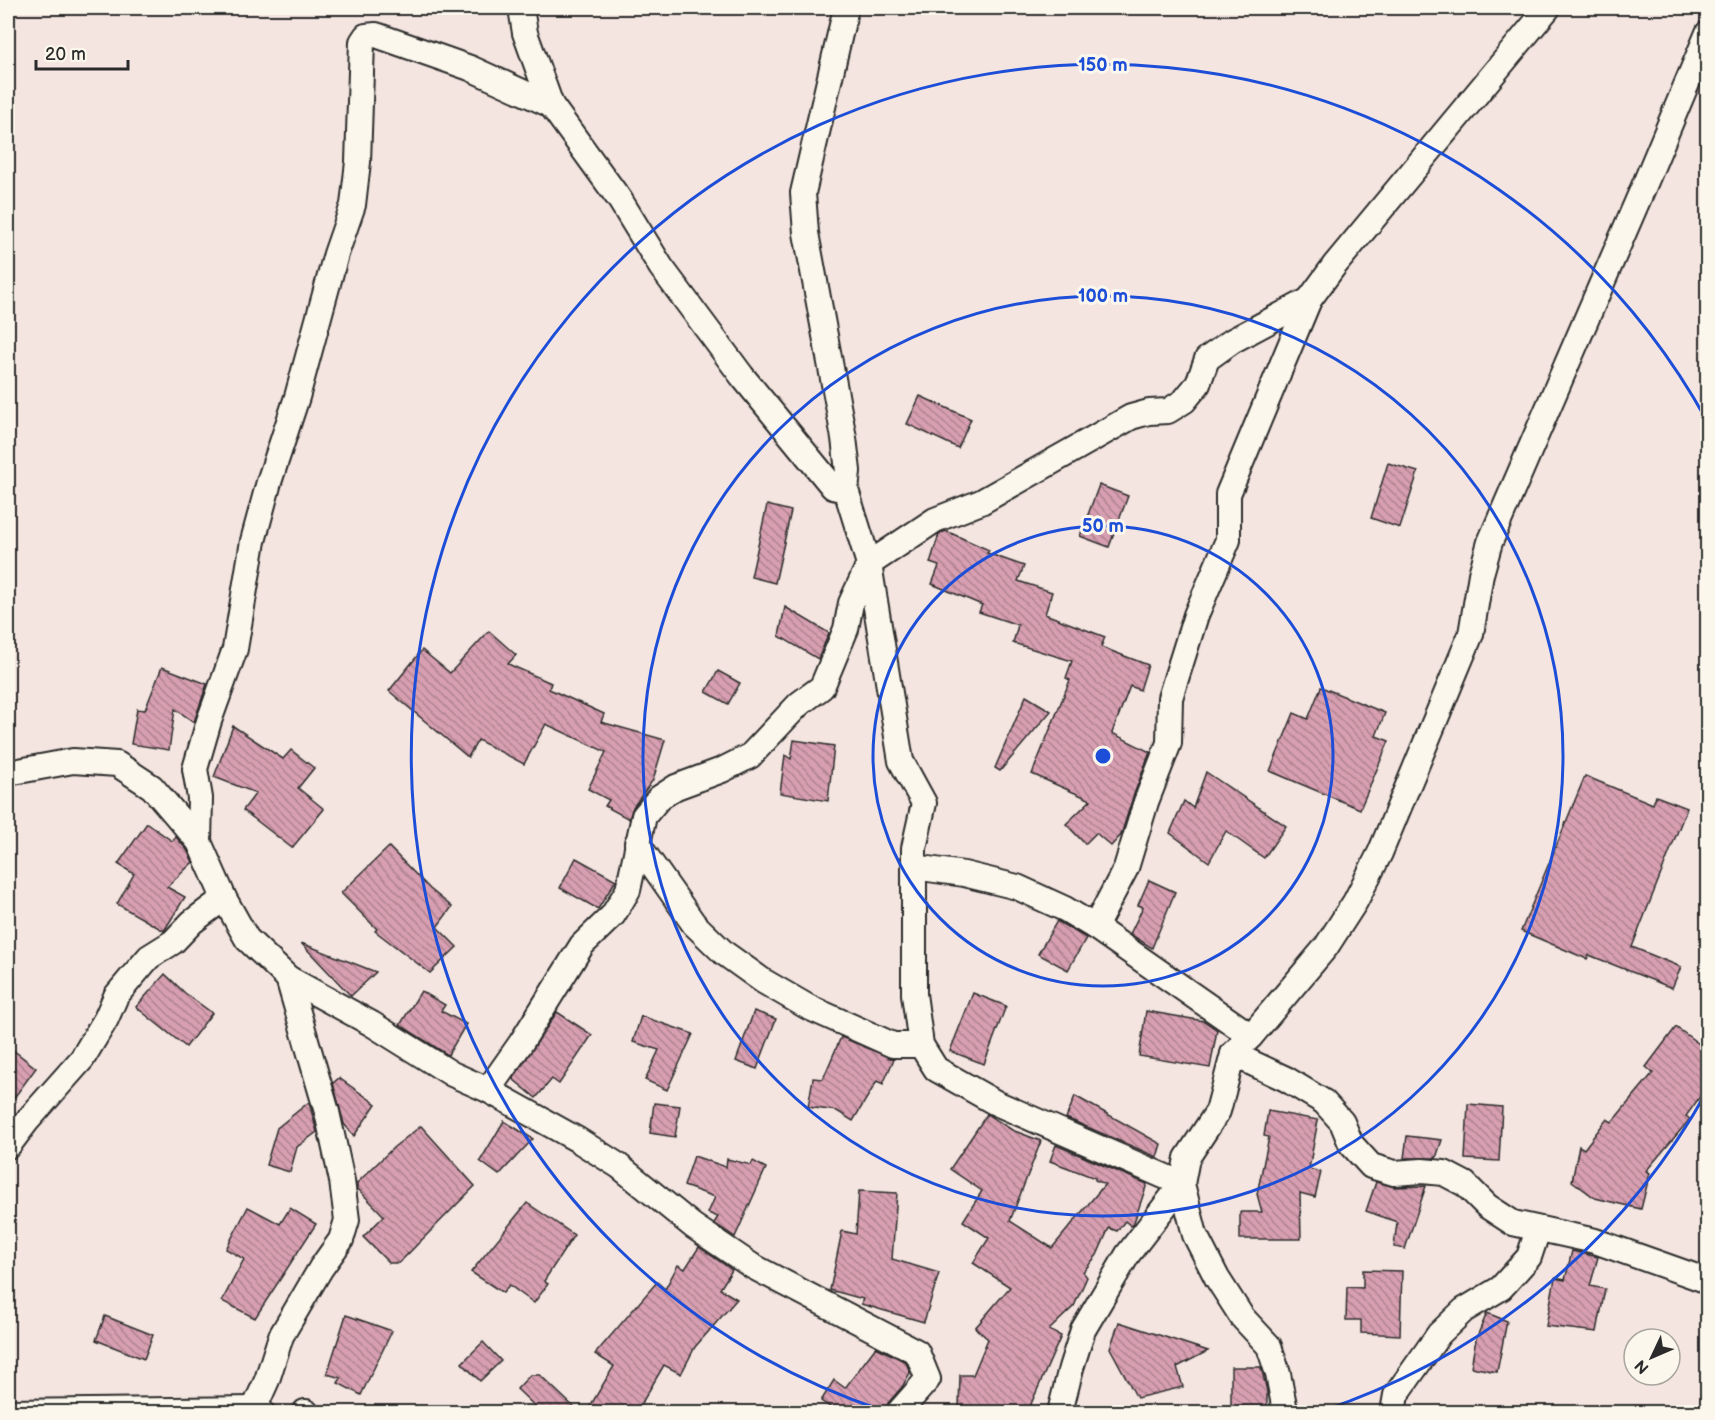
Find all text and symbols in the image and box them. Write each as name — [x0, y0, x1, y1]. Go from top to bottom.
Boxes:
scale bar — [36, 33, 128, 71]
text: 20 m — [45, 44, 86, 65]
text: 150 m — [1078, 55, 1128, 76]
text: 100 m — [1078, 286, 1128, 307]
text: 50 m — [1082, 516, 1124, 537]
centre of rings — [1093, 746, 1113, 766]
north arrow — [1622, 1327, 1682, 1387]
text: N — [1631, 1355, 1653, 1377]

